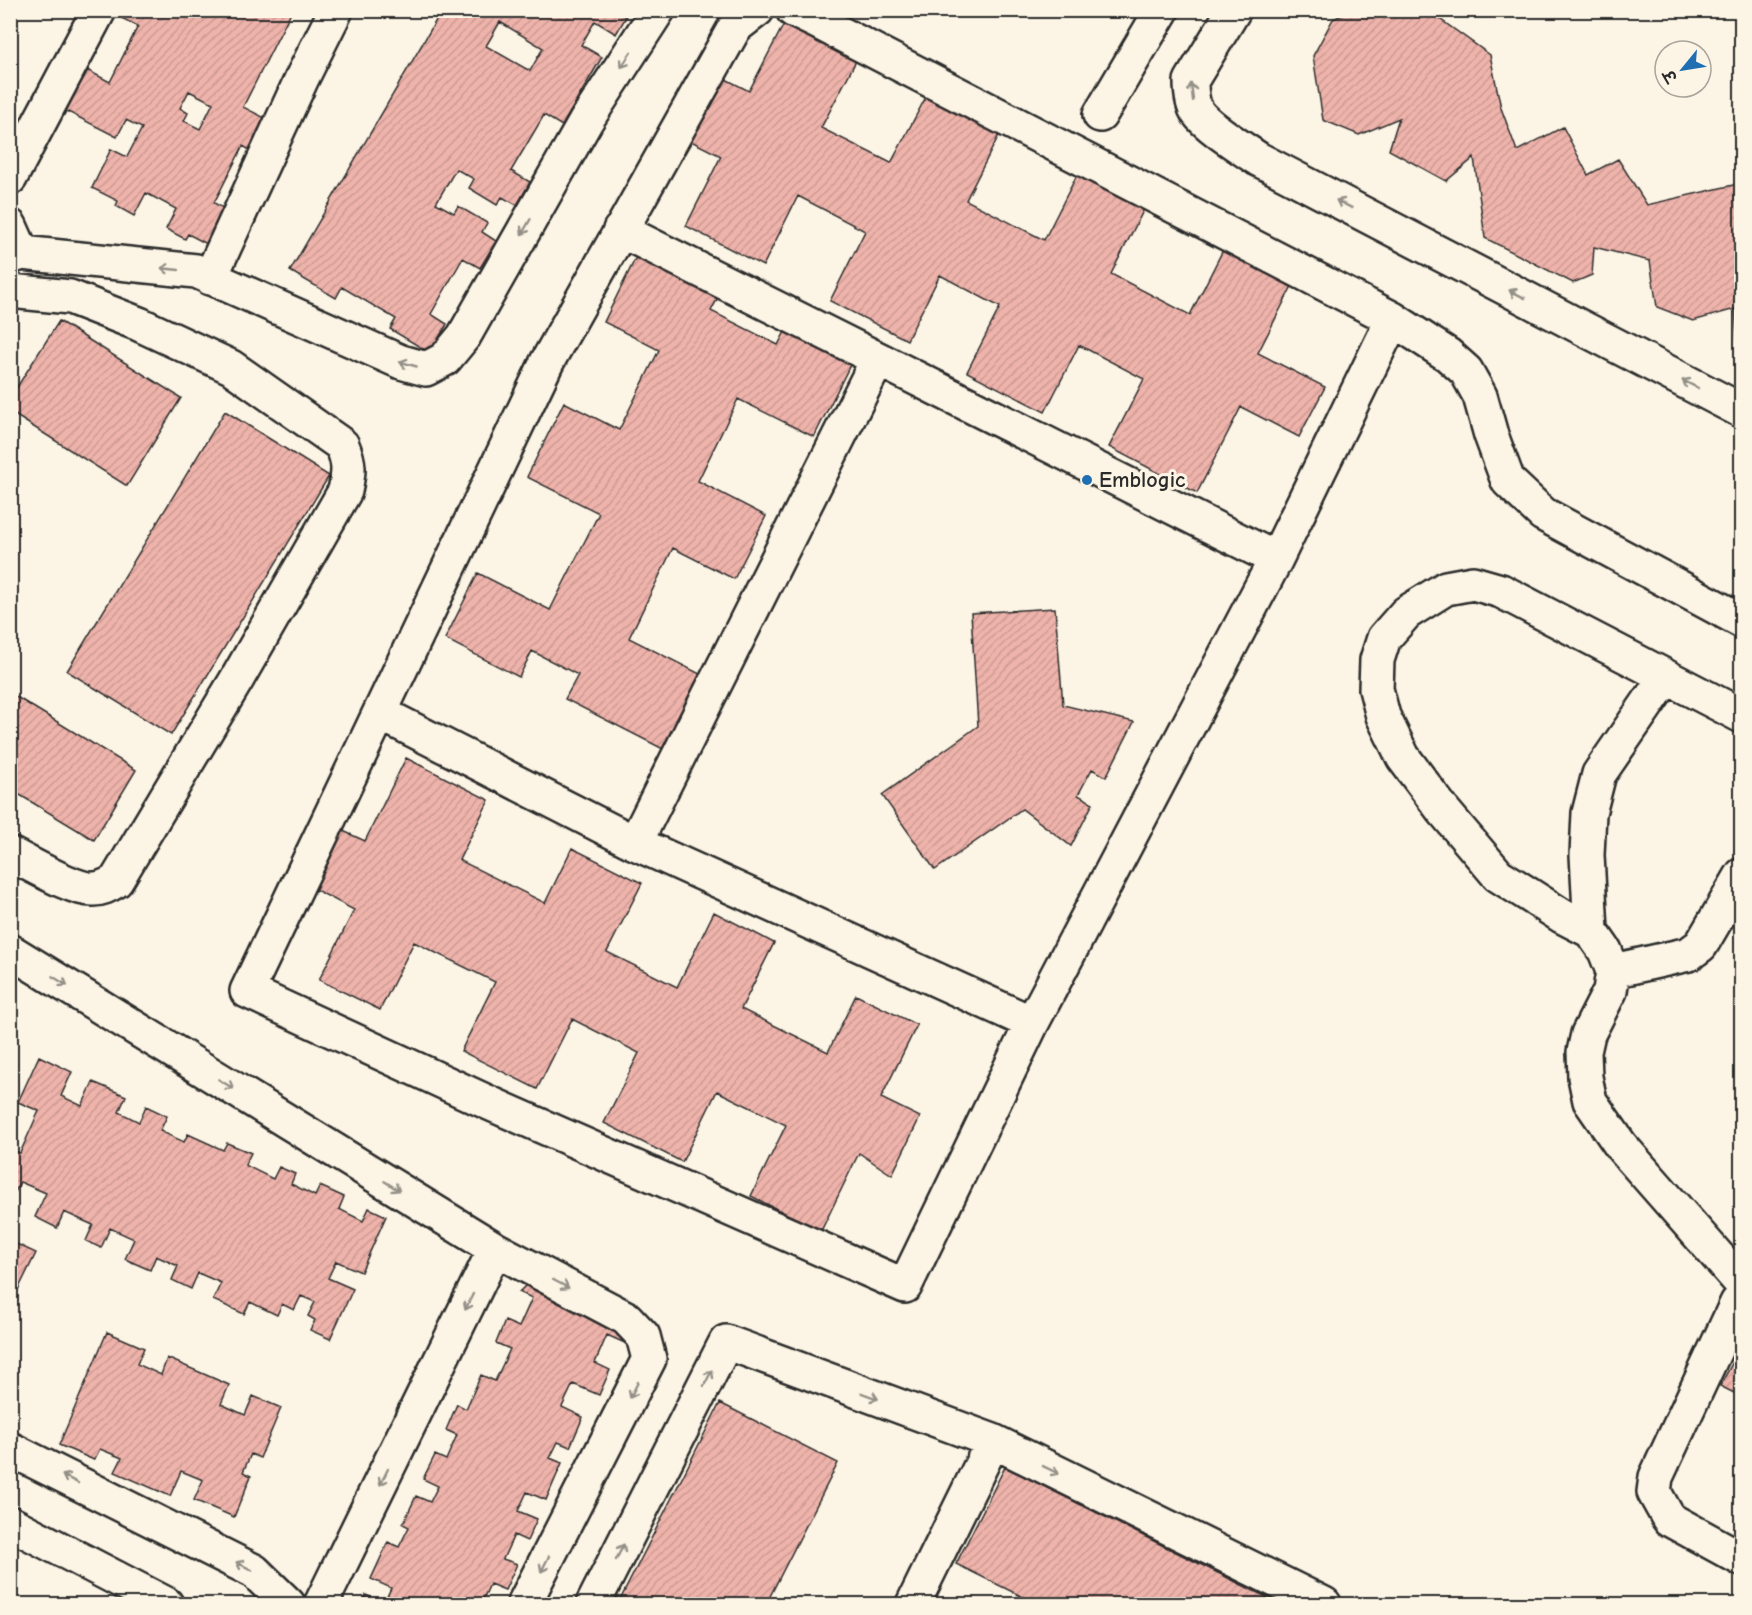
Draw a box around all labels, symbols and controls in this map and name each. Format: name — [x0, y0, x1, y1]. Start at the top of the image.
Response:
north arrow — [1653, 39, 1713, 99]
one-way arrow — [620, 51, 632, 67]
text: उ — [1660, 66, 1682, 87]
one-way arrow — [1187, 82, 1198, 102]
one-way arrow — [1335, 197, 1353, 209]
one-way arrow — [520, 218, 532, 235]
one-way arrow — [160, 263, 180, 274]
one-way arrow — [1508, 287, 1526, 299]
one-way arrow — [399, 358, 418, 369]
one-way arrow — [1681, 377, 1699, 389]
place label: Emblogic — [1099, 467, 1186, 493]
marker: Emblogic — [1080, 473, 1094, 487]
one-way arrow — [51, 976, 68, 988]
one-way arrow — [217, 1078, 234, 1090]
one-way arrow — [383, 1180, 400, 1192]
one-way arrow — [552, 1278, 570, 1290]
one-way arrow — [463, 1292, 475, 1310]
one-way arrow — [702, 1370, 714, 1388]
one-way arrow — [627, 1381, 639, 1399]
one-way arrow — [861, 1391, 879, 1402]
one-way arrow — [1041, 1464, 1059, 1476]
one-way arrow — [377, 1467, 389, 1485]
one-way arrow — [61, 1472, 79, 1484]
one-way arrow — [614, 1544, 626, 1562]
one-way arrow — [539, 1554, 550, 1572]
one-way arrow — [236, 1560, 253, 1572]

